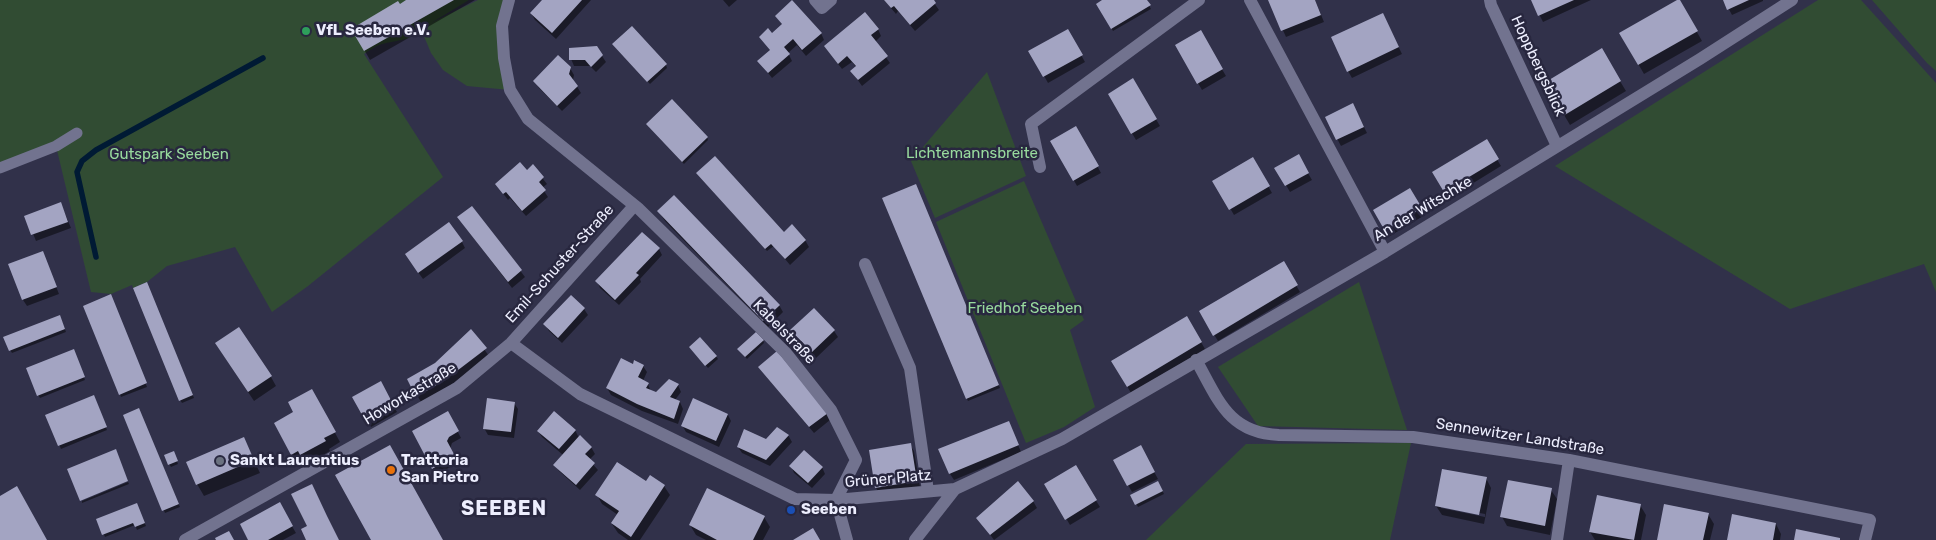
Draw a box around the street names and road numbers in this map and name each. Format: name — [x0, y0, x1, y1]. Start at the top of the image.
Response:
street label: Hoppbergsblick — [1507, 13, 1569, 119]
street label: An der Witschke — [1370, 172, 1476, 246]
street label: Emil-Schuster-Straße — [502, 201, 618, 327]
street label: Kabelstraße — [749, 296, 819, 368]
street label: Howorkastraße — [360, 359, 460, 429]
street label: Sennewitzer Landstraße — [1435, 415, 1605, 459]
street label: Grüner Platz — [844, 466, 932, 492]

